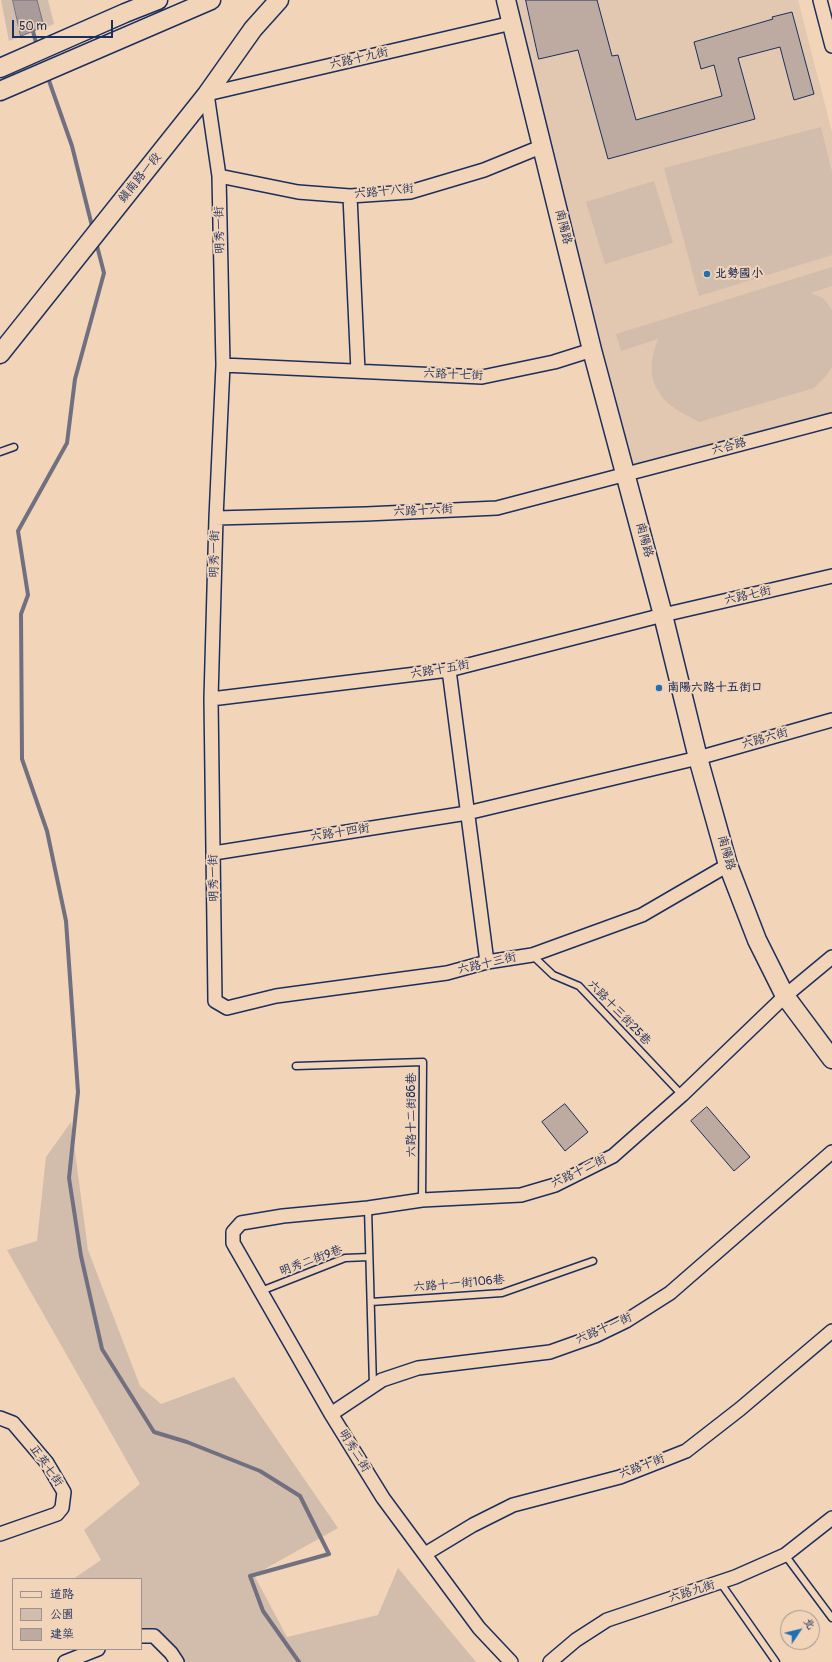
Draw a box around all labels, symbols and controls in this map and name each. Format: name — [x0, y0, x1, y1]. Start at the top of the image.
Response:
scale bar — [14, 12, 115, 38]
text: 50 m — [19, 19, 47, 34]
street label: 六路十九街 — [328, 45, 390, 73]
street label: 鎮南路一段 — [116, 150, 164, 206]
street label: 六路十八街 — [353, 182, 415, 202]
street label: 明秀一街 — [212, 206, 228, 254]
street label: 南陽路 — [552, 208, 574, 246]
place label: 北勢國小 — [715, 267, 763, 281]
marker: 北勢國小 — [702, 269, 712, 279]
street label: 六路十七街 — [423, 367, 483, 383]
street label: 六合路 — [710, 435, 748, 459]
street label: 六路十六街 — [393, 502, 453, 520]
street label: 南陽路 — [632, 521, 656, 559]
street label: 明秀一街 — [207, 530, 223, 578]
street label: 六路七街 — [723, 584, 773, 608]
street label: 六路十五街 — [409, 658, 471, 682]
place label: 南陽六路十五街口 — [667, 681, 763, 695]
marker: 南陽六路十五街口 — [654, 683, 664, 693]
street label: 六路六街 — [740, 725, 790, 753]
street label: 六路十四街 — [309, 821, 371, 845]
street label: 南陽路 — [714, 834, 738, 872]
street label: 明秀一街 — [206, 854, 222, 902]
street label: 六路十三街 — [456, 950, 518, 978]
street label: 六路十三街25巷 — [584, 977, 654, 1049]
street label: 六路十二街86巷 — [405, 1072, 419, 1158]
street label: 六路十二街 — [549, 1152, 609, 1192]
street label: 明秀二街9巷 — [277, 1243, 345, 1279]
street label: 六路十一街106巷 — [413, 1273, 505, 1295]
street label: 六路十一街 — [574, 1310, 634, 1348]
street label: 明秀二街 — [335, 1427, 373, 1475]
street label: 正英七街 — [26, 1442, 66, 1490]
street label: 六路十街 — [617, 1452, 667, 1482]
legend — [12, 1578, 142, 1650]
street label: 六路九街 — [667, 1578, 717, 1606]
text: 道路 — [50, 1587, 74, 1602]
text: 公園 — [50, 1607, 74, 1622]
north arrow — [780, 1610, 820, 1650]
text: 北 — [801, 1615, 818, 1632]
text: 建築 — [50, 1627, 74, 1642]

